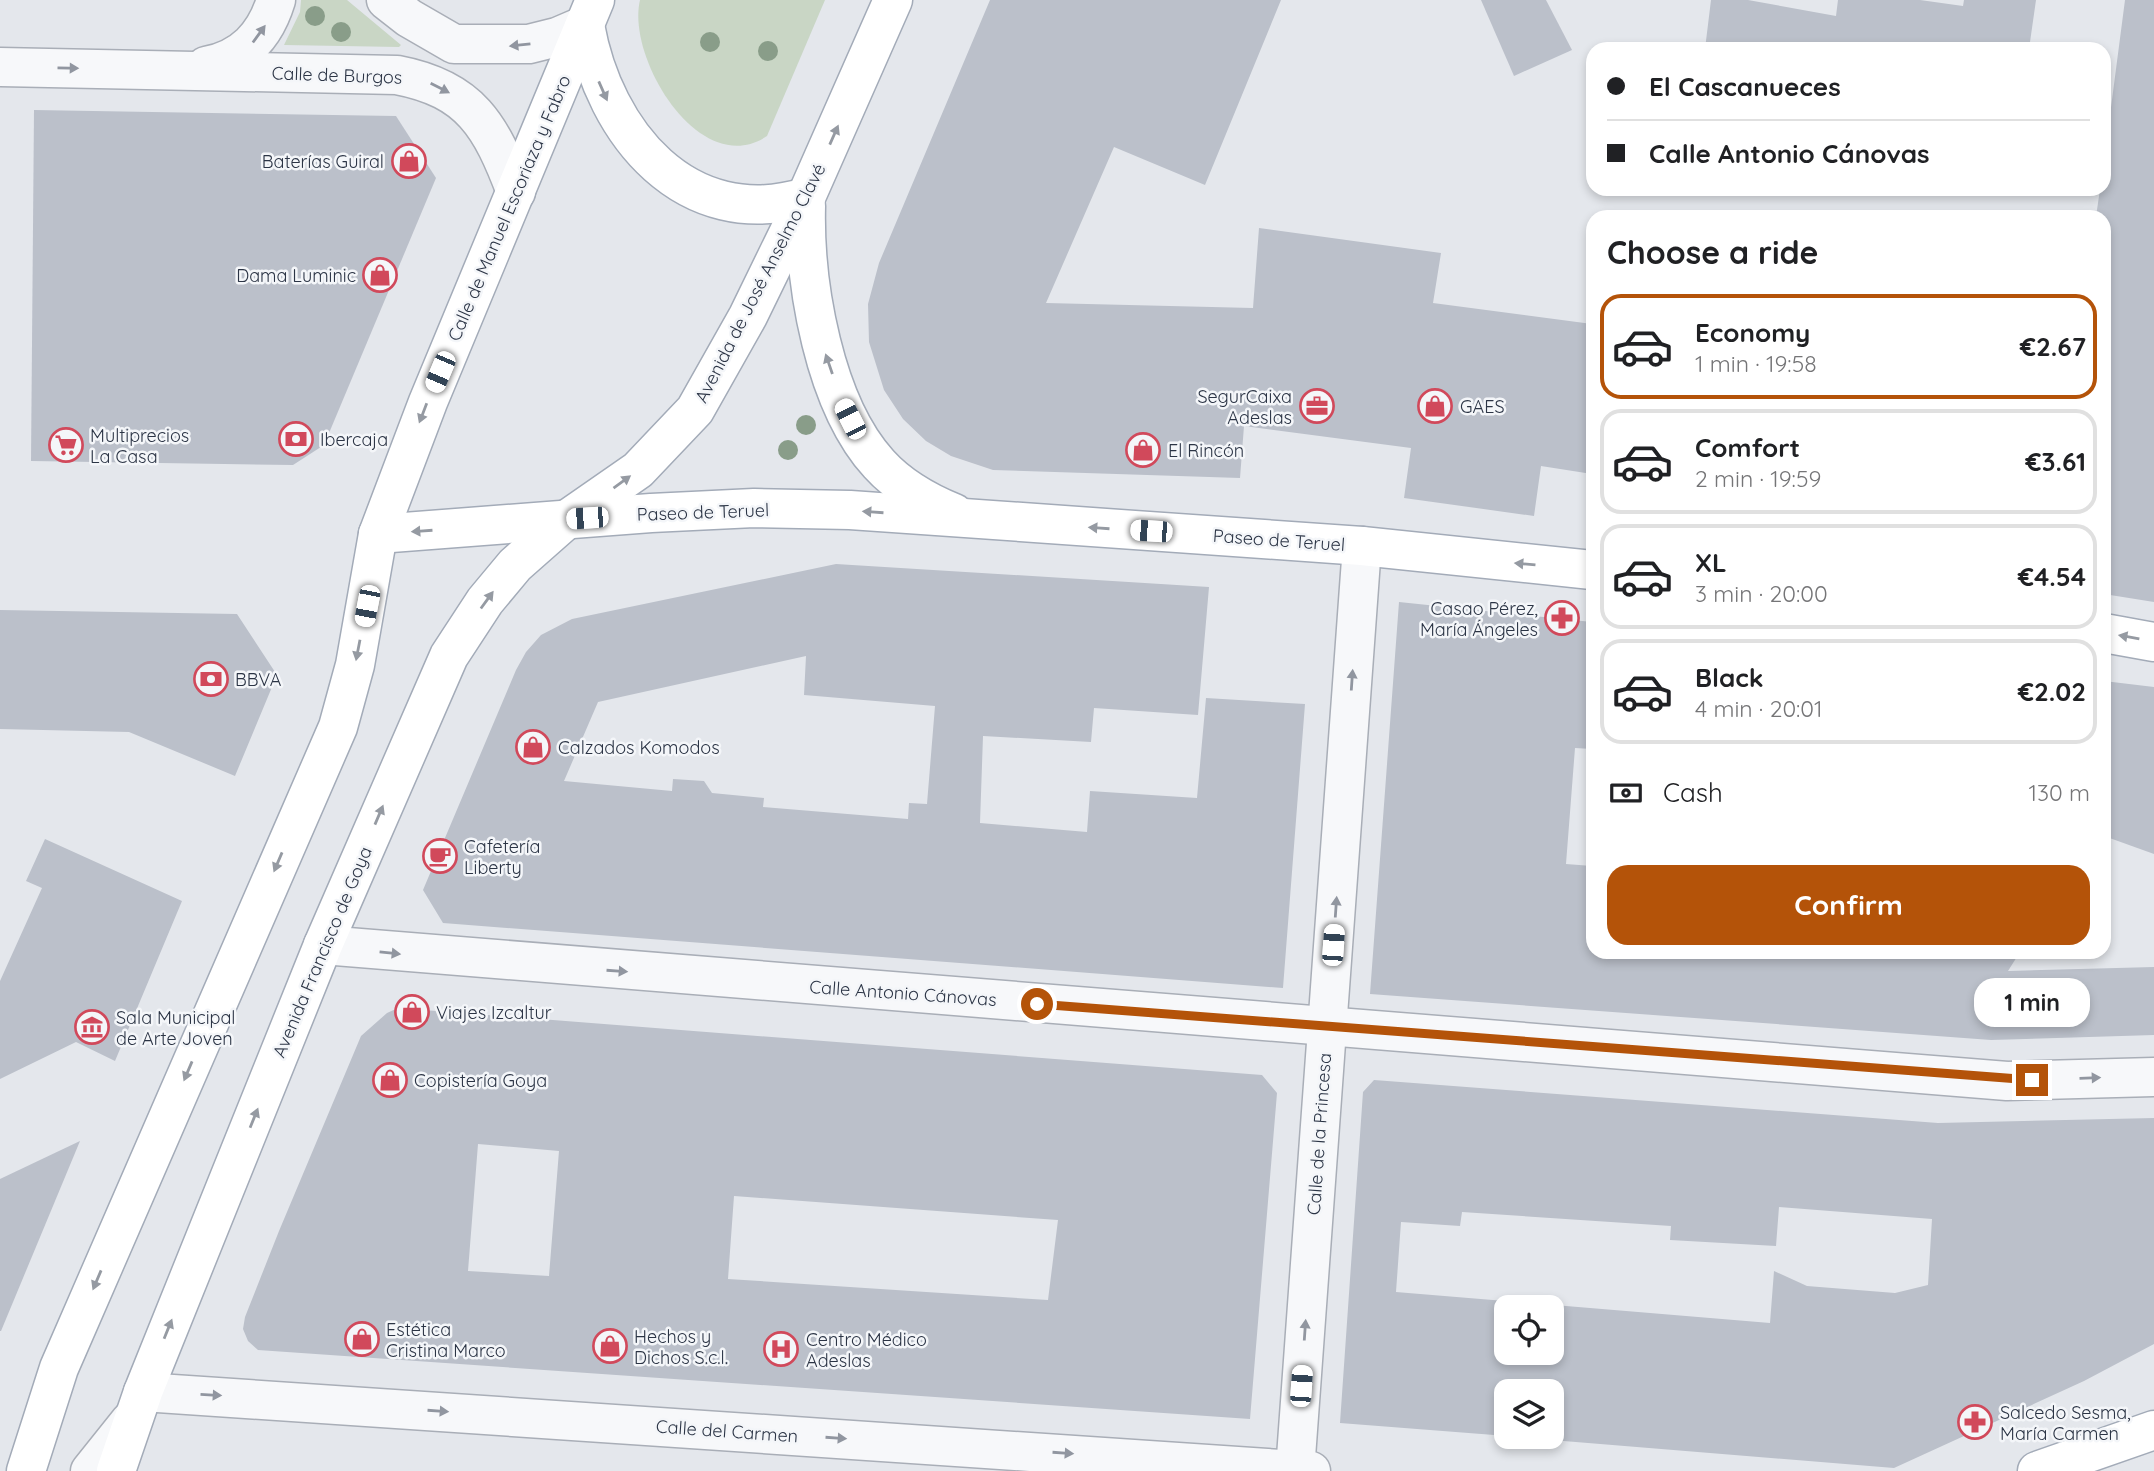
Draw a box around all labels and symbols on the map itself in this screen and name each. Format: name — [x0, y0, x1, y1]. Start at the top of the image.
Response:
one-way arrow — [252, 25, 266, 43]
one-way arrow — [509, 39, 531, 50]
street label: Calle de Burgos — [271, 61, 403, 89]
one-way arrow — [57, 63, 79, 74]
street label: Calle de Manuel Escoriaza y Fabro — [442, 72, 576, 344]
one-way arrow — [597, 81, 609, 101]
one-way arrow — [430, 83, 450, 94]
one-way arrow — [828, 125, 840, 145]
shop icon: Baterías Guiral — [390, 142, 428, 180]
place label: Baterías Guiral — [262, 150, 384, 173]
street label: Avenida de José Anselmo Clavé — [689, 159, 831, 407]
shop icon: Dama Luminic — [361, 256, 399, 294]
place label: Dama Luminic — [236, 264, 356, 287]
car — [423, 349, 458, 395]
one-way arrow — [823, 354, 834, 375]
place label: SegurCaixa Adeslas — [1197, 385, 1292, 429]
office icon: SegurCaixa Adeslas — [1298, 387, 1336, 425]
shop icon: GAES — [1416, 387, 1454, 425]
place label: GAES — [1460, 395, 1505, 418]
car — [832, 396, 869, 442]
one-way arrow — [418, 403, 429, 424]
bank icon: Ibercaja — [277, 420, 315, 458]
place label: Multiprecios La Casa — [90, 424, 189, 468]
supermarket icon: Multiprecios La Casa — [47, 426, 85, 464]
place label: Ibercaja — [320, 428, 388, 451]
shop icon: El Rincón — [1124, 431, 1162, 469]
place label: El Rincón — [1168, 439, 1244, 462]
one-way arrow — [613, 475, 631, 489]
street label: Paseo de Teruel — [636, 498, 770, 526]
car — [566, 506, 609, 530]
one-way arrow — [862, 506, 884, 517]
car — [1130, 519, 1173, 543]
one-way arrow — [1087, 522, 1109, 533]
street label: Paseo de Teruel — [1212, 524, 1346, 556]
one-way arrow — [411, 526, 433, 537]
one-way arrow — [1513, 558, 1535, 569]
car — [353, 583, 382, 629]
one-way arrow — [479, 591, 494, 609]
place label: Casao Pérez, María Ángeles — [1420, 597, 1538, 641]
pharmacy icon: Casao Pérez, María Ángeles — [1543, 599, 1581, 637]
one-way arrow — [2118, 632, 2140, 643]
one-way arrow — [353, 639, 364, 661]
bank icon: BBVA — [192, 660, 230, 698]
place label: BBVA — [235, 668, 282, 691]
one-way arrow — [1347, 669, 1358, 691]
shop icon: Calzados Komodos — [514, 728, 552, 766]
place label: Calzados Komodos — [558, 736, 720, 759]
one-way arrow — [374, 805, 385, 826]
place label: Cafetería Liberty — [464, 835, 541, 879]
cafe icon: Cafetería Liberty — [421, 837, 459, 875]
street label: Avenida Francisco de Goya — [267, 843, 377, 1061]
one-way arrow — [273, 852, 284, 873]
one-way arrow — [1331, 896, 1342, 918]
car — [1322, 923, 1345, 967]
one-way arrow — [380, 948, 402, 959]
one-way arrow — [606, 966, 628, 977]
street label: Calle Antonio Cánovas — [809, 975, 997, 1011]
callout: 1 min — [1974, 978, 2090, 1028]
route start — [1021, 988, 1053, 1020]
shop icon: Viajes Izcaltur — [393, 993, 431, 1031]
place label: Viajes Izcaltur — [436, 1001, 552, 1024]
place label: Sala Municipal de Arte Joven — [116, 1006, 236, 1050]
museum icon: Sala Municipal de Arte Joven — [73, 1008, 111, 1046]
street label: Calle de la Princesa — [1302, 1052, 1336, 1216]
one-way arrow — [182, 1061, 194, 1081]
shop icon: Copistería Goya — [371, 1061, 409, 1099]
route end — [2016, 1064, 2048, 1096]
place label: Copistería Goya — [414, 1069, 547, 1092]
one-way arrow — [2079, 1073, 2101, 1084]
one-way arrow — [248, 1107, 259, 1128]
one-way arrow — [92, 1270, 103, 1291]
one-way arrow — [163, 1318, 174, 1339]
place label: Estética Cristina Marco — [386, 1318, 506, 1362]
one-way arrow — [1300, 1318, 1311, 1340]
shop icon: Estética Cristina Marco — [343, 1320, 381, 1358]
place label: Hechos y Dichos S.c.l. — [634, 1325, 728, 1369]
shop icon: Hechos y Dichos S.c.l. — [591, 1327, 629, 1365]
place label: Centro Médico Adeslas — [806, 1328, 927, 1372]
hospital icon: Centro Médico Adeslas — [762, 1330, 800, 1368]
car — [1290, 1364, 1313, 1408]
one-way arrow — [200, 1390, 222, 1401]
place label: Salcedo Sesma, María Carmen — [2000, 1401, 2131, 1445]
pharmacy icon: Salcedo Sesma, María Carmen — [1956, 1403, 1994, 1441]
one-way arrow — [427, 1406, 449, 1417]
street label: Calle del Carmen — [655, 1415, 799, 1447]
one-way arrow — [825, 1433, 847, 1444]
one-way arrow — [1052, 1448, 1074, 1459]

